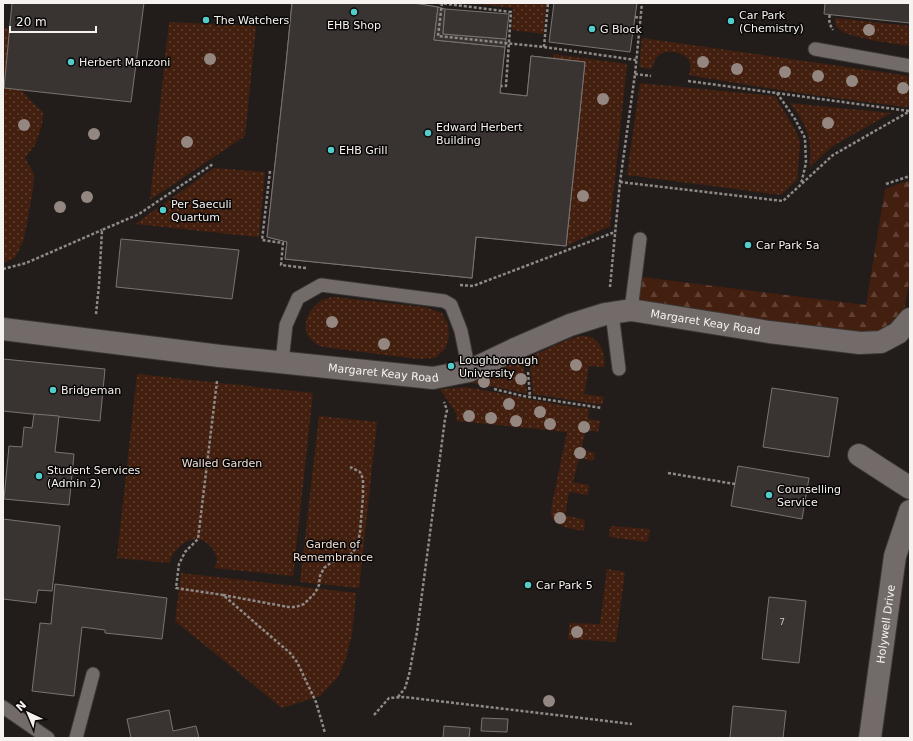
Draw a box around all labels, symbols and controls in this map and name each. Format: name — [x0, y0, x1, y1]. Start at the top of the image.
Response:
marker: EHB Shop — [349, 7, 359, 17]
scale bar — [10, 8, 96, 34]
place label: Car Park (Chemistry) — [739, 9, 804, 35]
place label: The Watchers — [213, 14, 289, 27]
text: 20 m — [16, 15, 47, 29]
marker: The Watchers — [201, 15, 211, 25]
marker: Car Park (Chemistry) — [726, 16, 736, 26]
place label: EHB Shop — [327, 19, 381, 32]
place label: G Block — [600, 23, 642, 36]
marker: G Block — [587, 24, 597, 34]
place label: Herbert Manzoni — [79, 56, 170, 69]
marker: Herbert Manzoni — [66, 57, 76, 67]
place label: Edward Herbert Building — [436, 121, 523, 147]
marker: Edward Herbert Building — [423, 128, 433, 138]
place label: EHB Grill — [339, 144, 387, 157]
marker: EHB Grill — [326, 145, 336, 155]
place label: Per Saeculi Quartum — [171, 198, 232, 224]
marker: Per Saeculi Quartum — [158, 205, 168, 215]
place label: Car Park 5a — [756, 239, 819, 252]
marker: Car Park 5a — [743, 240, 753, 250]
street label: Margaret Keay Road — [650, 307, 761, 337]
place label: Loughborough University — [459, 354, 538, 380]
street label: Margaret Keay Road — [328, 361, 440, 385]
marker: Loughborough University — [446, 361, 456, 371]
place label: Bridgeman — [61, 384, 121, 397]
marker: Bridgeman — [48, 385, 58, 395]
park label: Walled Garden — [182, 457, 262, 470]
place label: Student Services (Admin 2) — [47, 464, 140, 490]
marker: Student Services (Admin 2) — [34, 471, 44, 481]
place label: Counselling Service — [777, 483, 841, 509]
marker: Counselling Service — [764, 490, 774, 500]
park label: Garden of Remembrance — [293, 538, 373, 564]
place label: Car Park 5 — [536, 579, 593, 592]
marker: Car Park 5 — [523, 580, 533, 590]
street label: Holywell Drive — [874, 584, 898, 664]
house number: 7 — [779, 617, 785, 627]
north arrow — [8, 693, 48, 733]
text: N — [14, 698, 29, 714]

